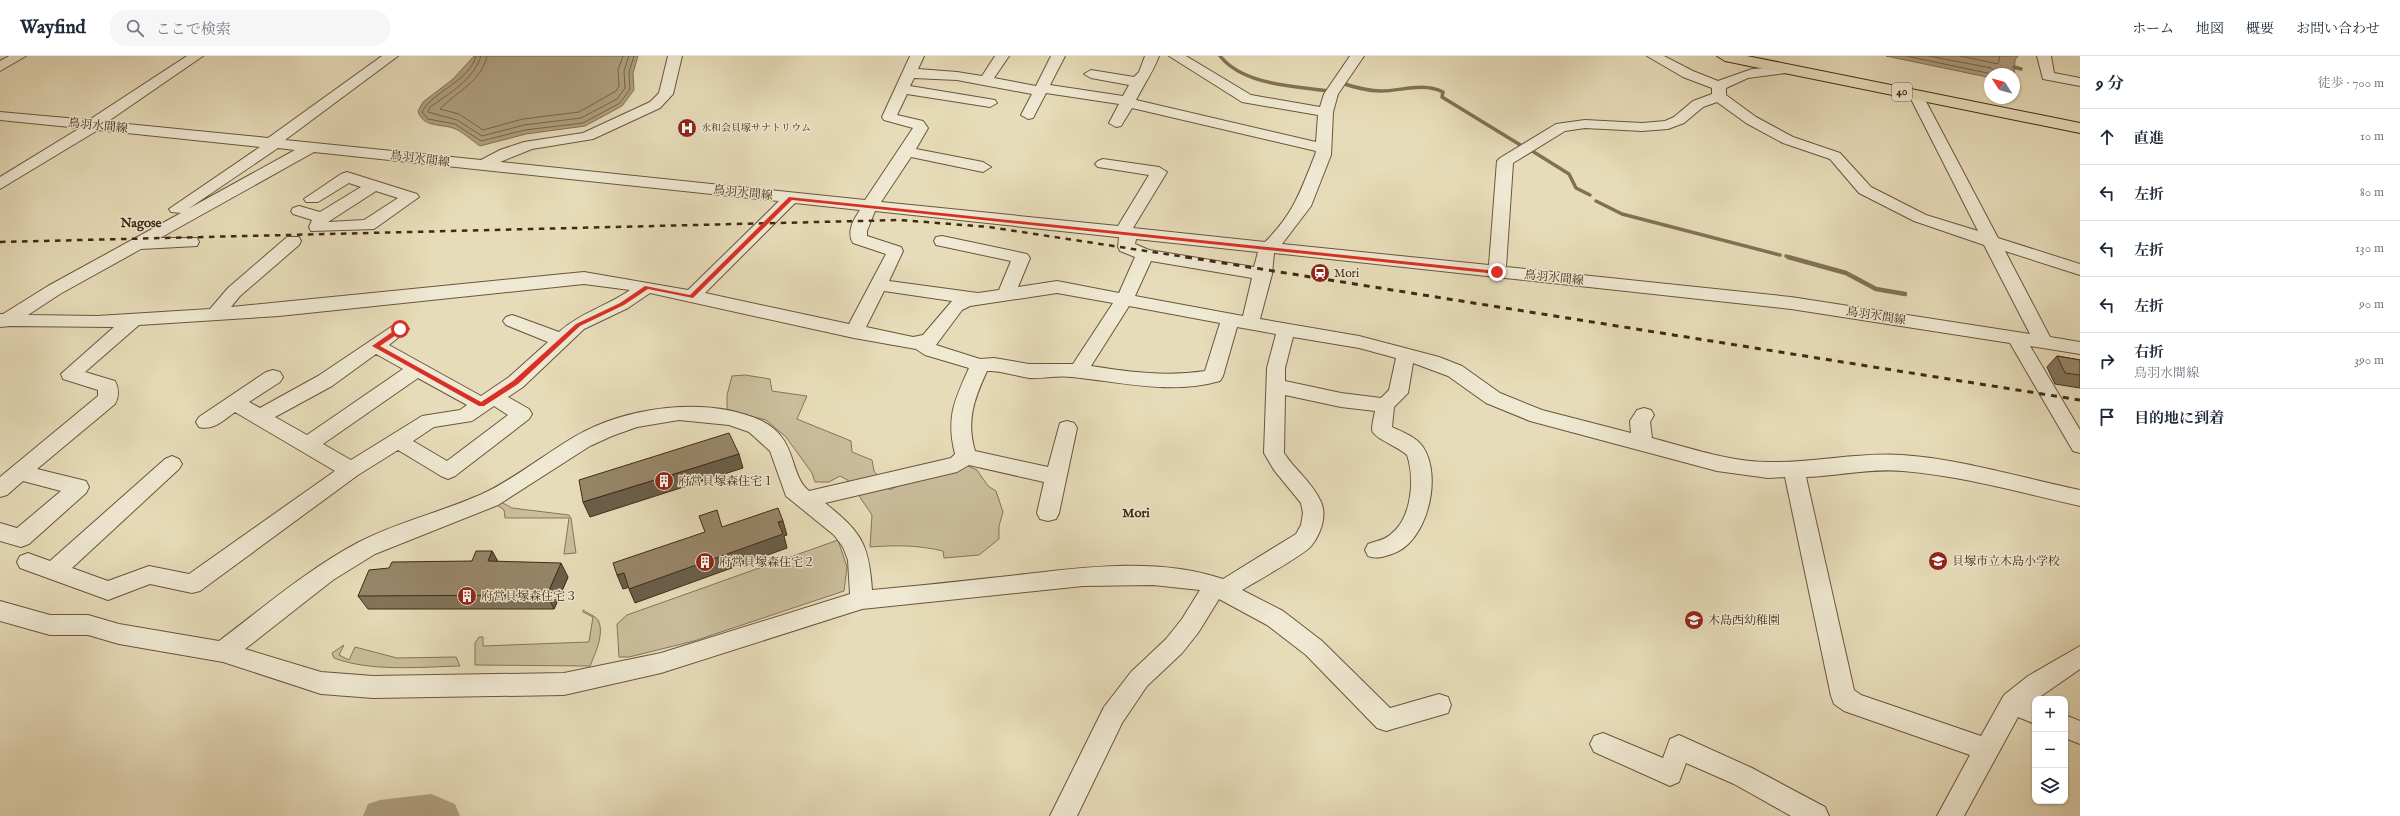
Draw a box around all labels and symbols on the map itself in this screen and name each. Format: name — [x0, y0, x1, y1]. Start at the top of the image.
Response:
north arrow — [1984, 68, 2020, 104]
road number: 40 — [1892, 83, 1912, 101]
street label: 鳥羽水間線 — [67, 115, 129, 137]
hospital icon: 永和会貝塚サナトリウム — [676, 117, 698, 139]
place label: 永和会貝塚サナトリウム — [701, 122, 811, 135]
street label: 鳥羽水間線 — [389, 148, 451, 170]
street label: 鳥羽水間線 — [712, 182, 774, 204]
district label: Nagose — [119, 215, 162, 232]
station icon: Mori — [1309, 262, 1331, 284]
route end — [1488, 263, 1506, 281]
place label: Mori — [1334, 266, 1359, 281]
street label: 鳥羽水間線 — [1523, 267, 1585, 289]
street label: 鳥羽水間線 — [1845, 304, 1907, 328]
route start — [391, 320, 409, 338]
building icon: 府営貝塚森住宅１ — [653, 470, 675, 492]
place label: 府営貝塚森住宅１ — [678, 474, 774, 489]
district label: Mori — [1122, 505, 1150, 522]
school or university icon: 貝塚市立木島小学校 — [1927, 550, 1949, 572]
building icon: 府営貝塚森住宅２ — [694, 551, 716, 573]
place label: 貝塚市立木島小学校 — [1952, 554, 2060, 569]
place label: 府営貝塚森住宅２ — [719, 555, 815, 570]
building icon: 府営貝塚森住宅３ — [456, 585, 478, 607]
place label: 府営貝塚森住宅３ — [481, 589, 577, 604]
school or university icon: 木島西幼稚園 — [1683, 609, 1705, 631]
place label: 木島西幼稚園 — [1708, 613, 1780, 628]

